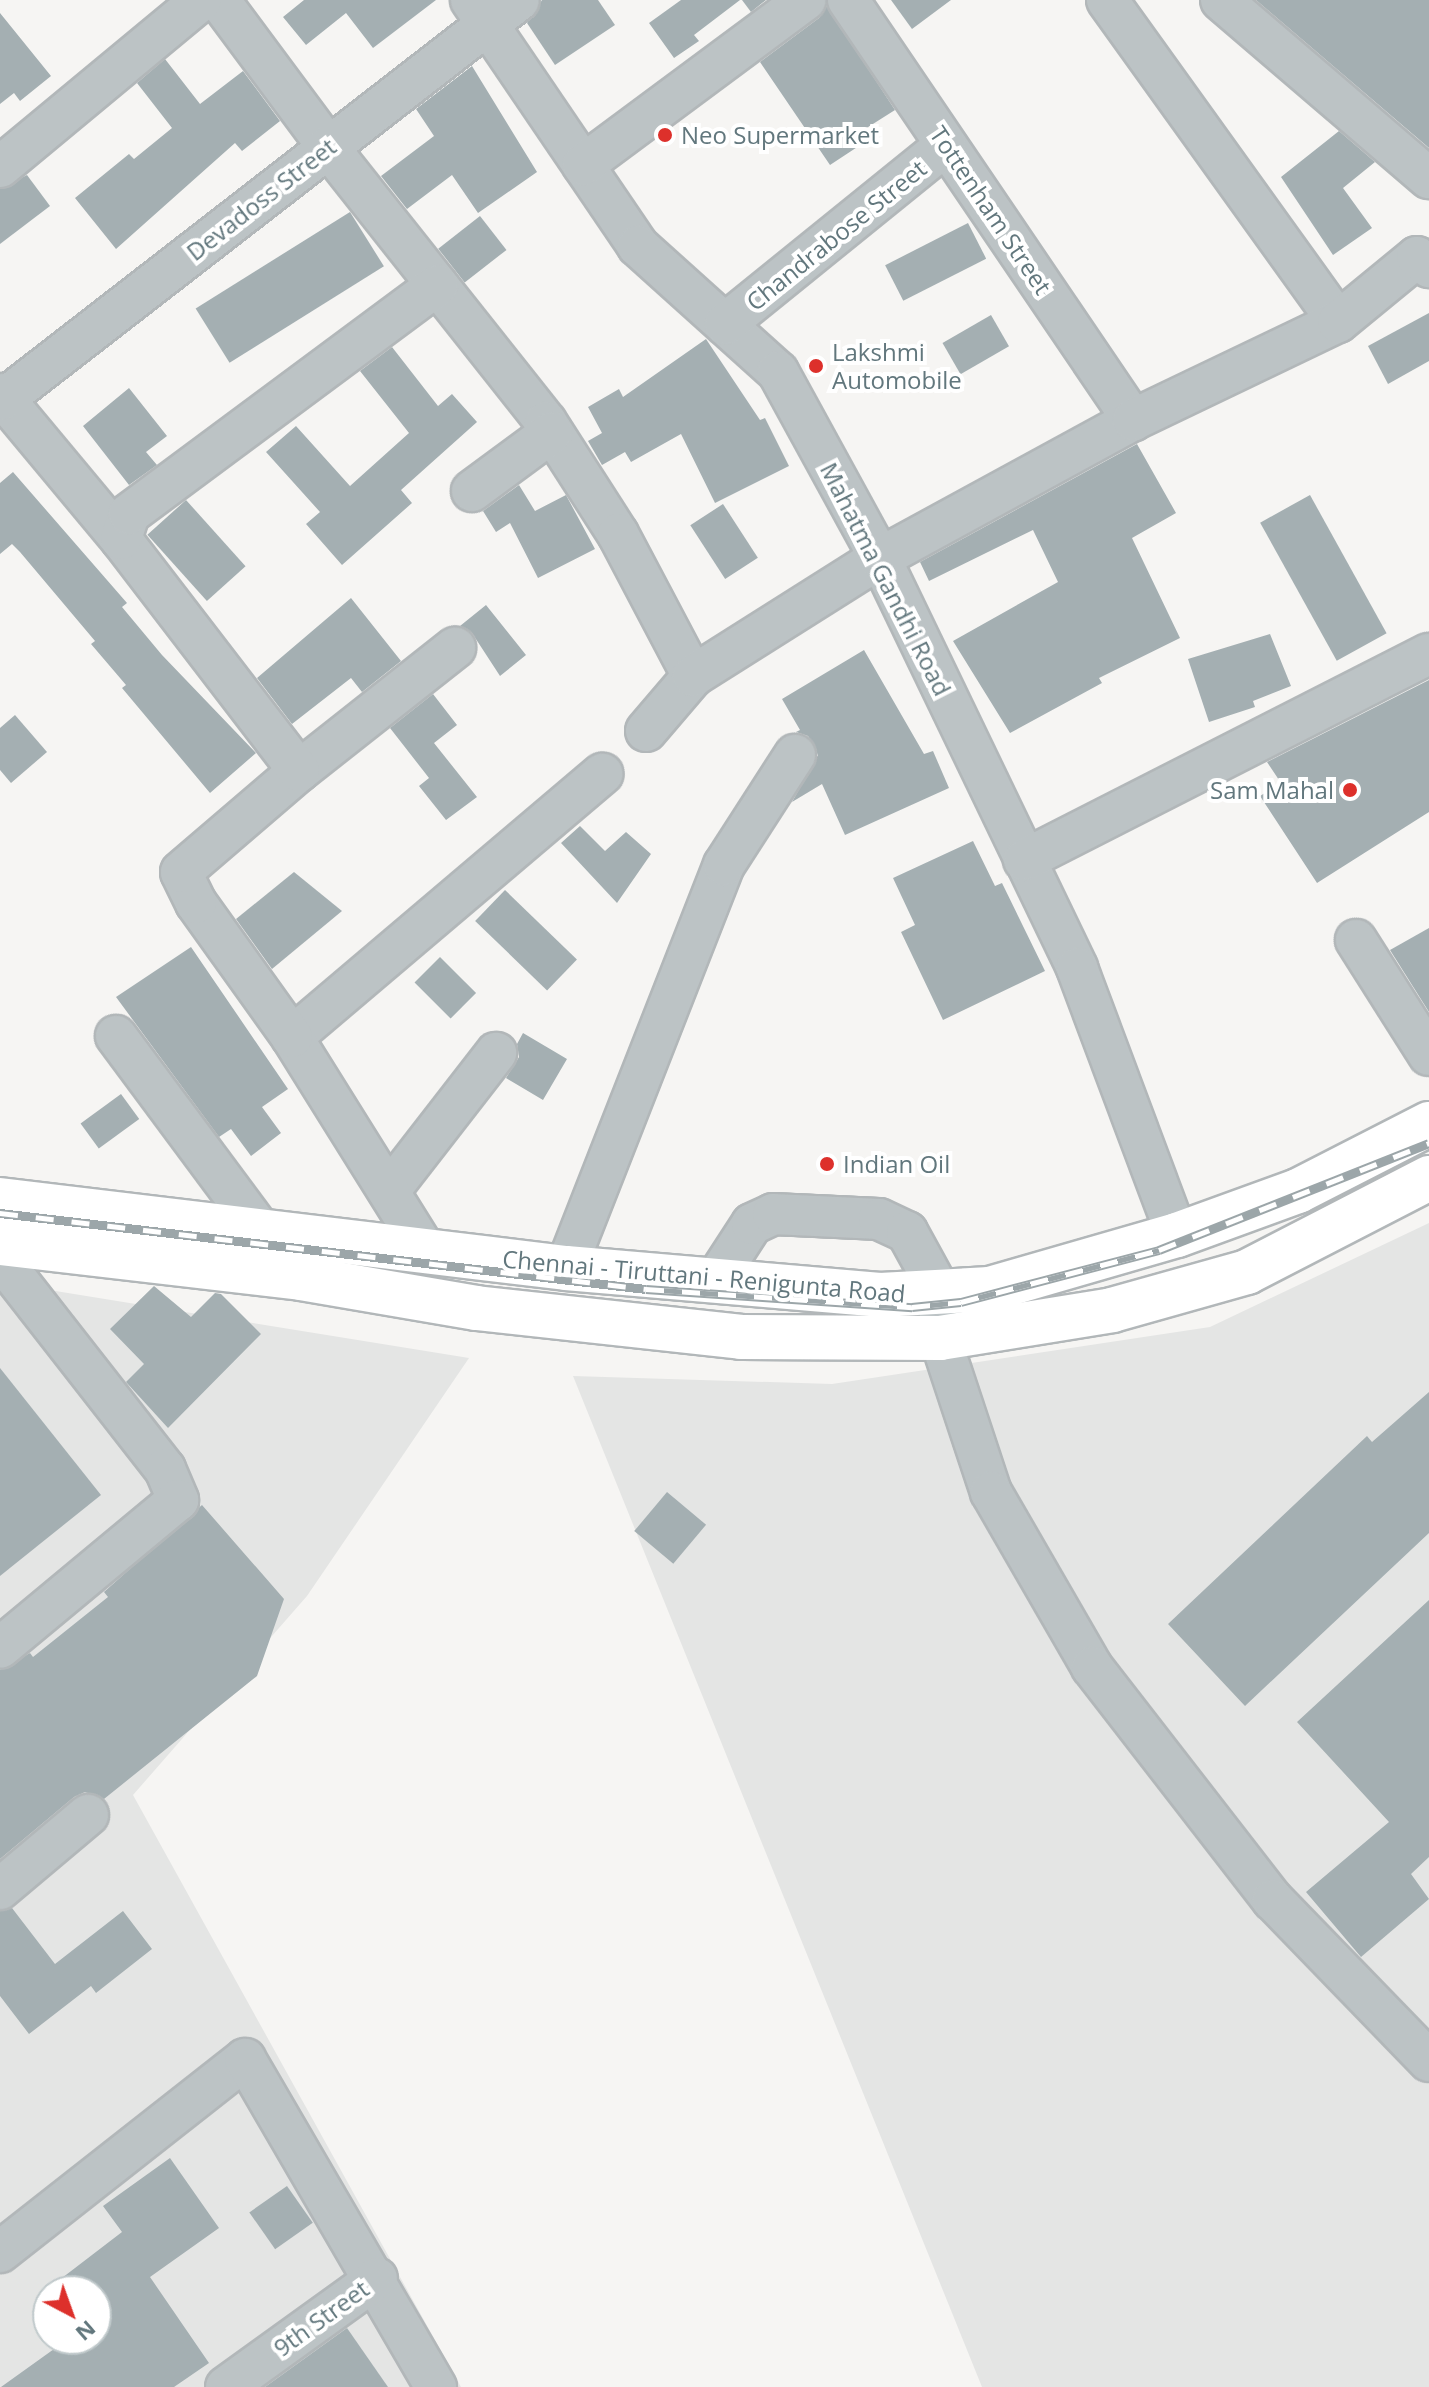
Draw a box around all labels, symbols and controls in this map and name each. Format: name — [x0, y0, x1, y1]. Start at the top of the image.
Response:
street label: Tottenham Street — [924, 120, 1058, 300]
place label: Neo Supermarket — [681, 121, 879, 149]
marker: Neo Supermarket — [656, 126, 674, 144]
street label: Devadoss Street — [181, 132, 341, 266]
street label: Chandrabose Street — [740, 154, 932, 316]
place label: Lakshmi Automobile — [832, 338, 962, 394]
marker: Lakshmi Automobile — [807, 357, 825, 375]
street label: Mahatma Gandhi Road — [815, 458, 957, 700]
place label: Sam Mahal — [1210, 776, 1334, 804]
marker: Sam Mahal — [1341, 781, 1359, 799]
place label: Indian Oil — [843, 1150, 950, 1178]
marker: Indian Oil — [818, 1155, 836, 1173]
street label: Chennai - Tiruttani - Renigunta Road — [501, 1244, 907, 1308]
street label: 9th Street — [268, 2274, 374, 2362]
north arrow — [32, 2275, 112, 2355]
text: N — [70, 2314, 103, 2349]

